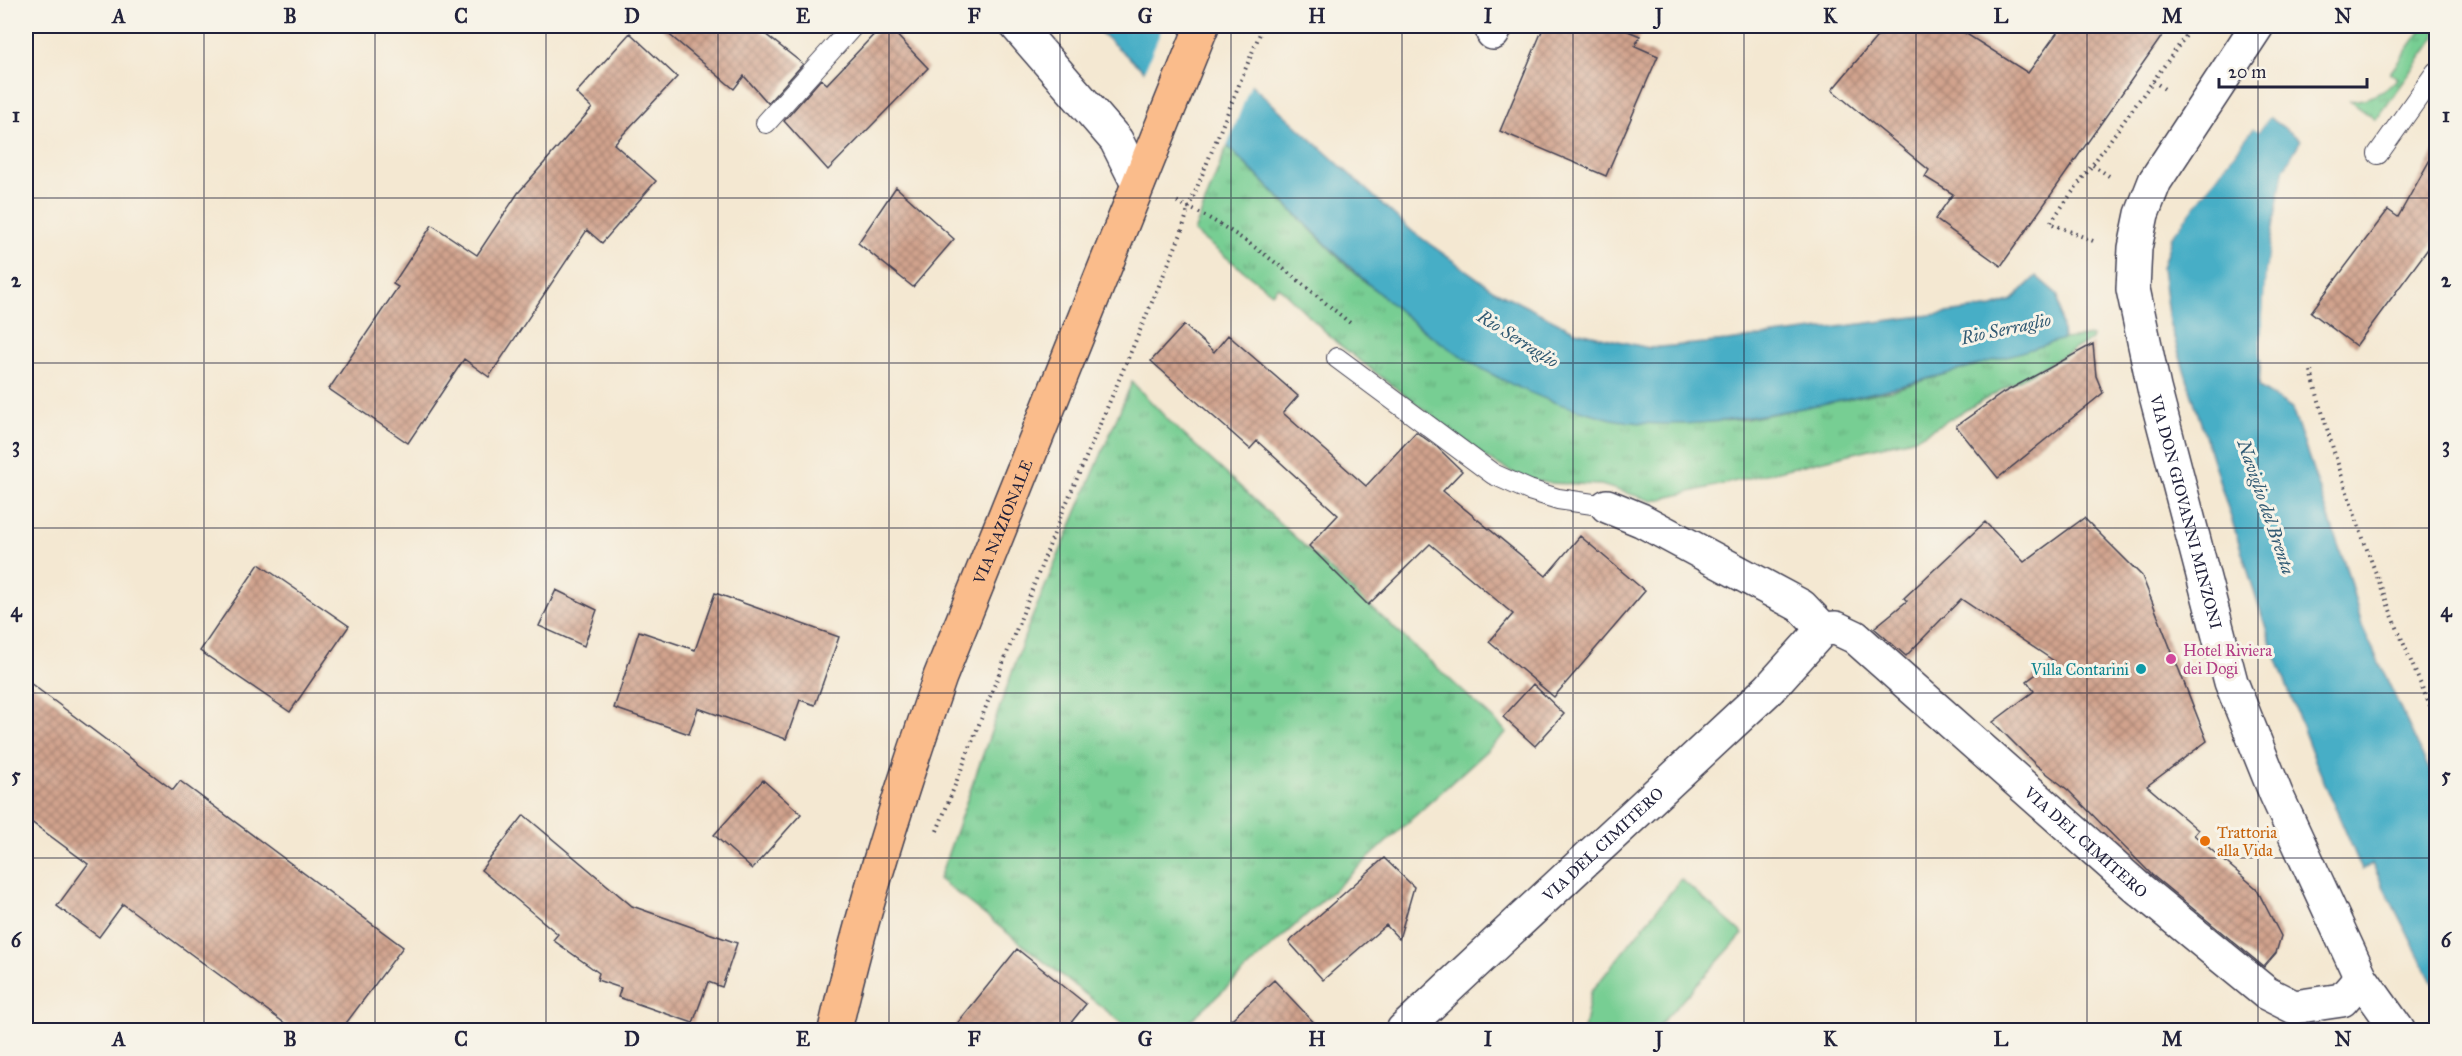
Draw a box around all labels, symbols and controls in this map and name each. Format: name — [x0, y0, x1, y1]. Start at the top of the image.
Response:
text: A — [110, 4, 126, 28]
text: B — [283, 4, 297, 28]
text: C — [454, 4, 468, 28]
text: D — [624, 4, 640, 28]
text: E — [796, 4, 811, 28]
text: F — [967, 4, 981, 28]
text: G — [1138, 4, 1153, 28]
text: H — [1308, 4, 1326, 28]
text: I — [1484, 4, 1493, 28]
text: J — [1652, 4, 1664, 30]
text: K — [1823, 4, 1838, 28]
text: L — [1994, 4, 2009, 28]
text: M — [2162, 4, 2183, 28]
text: N — [2335, 4, 2352, 28]
scale bar — [2219, 51, 2368, 89]
text: 20 m — [2228, 61, 2266, 83]
text: 1 — [12, 103, 20, 127]
text: 1 — [2442, 103, 2450, 127]
text: 2 — [11, 268, 22, 292]
text: 2 — [2441, 268, 2452, 292]
water label: Rio Serraglio — [1472, 305, 1563, 373]
water label: Rio Serraglio — [1958, 309, 2053, 349]
street label: VIA DON GIOVANNI MINZONI — [2146, 392, 2226, 631]
text: 3 — [12, 433, 20, 458]
text: 3 — [2442, 433, 2450, 458]
water label: Naviglio del Brenta — [2232, 436, 2299, 578]
street label: VIA NAZIONALE — [969, 457, 1036, 588]
text: 4 — [10, 598, 22, 623]
text: 4 — [2440, 598, 2452, 623]
place label: Hotel Riviera dei Dogi — [2183, 641, 2272, 679]
marker: Hotel Riviera dei Dogi — [2164, 652, 2178, 666]
place label: Villa Contarini — [2030, 660, 2130, 679]
marker: Villa Contarini — [2134, 662, 2148, 676]
text: 5 — [11, 763, 21, 787]
text: 5 — [2441, 763, 2451, 787]
street label: VIA DEL CIMITERO — [2020, 782, 2152, 902]
street label: VIA DEL CIMITERO — [1538, 783, 1667, 905]
place label: Trattoria alla Vida — [2217, 823, 2277, 860]
marker: Trattoria alla Vida — [2198, 834, 2212, 848]
text: 6 — [11, 928, 23, 952]
text: 6 — [2441, 928, 2453, 952]
text: A — [110, 1027, 126, 1051]
text: B — [283, 1027, 297, 1051]
text: C — [454, 1027, 468, 1051]
text: D — [624, 1027, 640, 1051]
text: E — [796, 1027, 811, 1051]
text: F — [967, 1027, 981, 1051]
text: G — [1138, 1027, 1153, 1051]
text: H — [1308, 1027, 1326, 1051]
text: I — [1484, 1027, 1493, 1051]
text: J — [1652, 1027, 1664, 1053]
text: K — [1823, 1027, 1838, 1051]
text: L — [1994, 1027, 2009, 1051]
text: M — [2162, 1027, 2183, 1051]
text: N — [2335, 1027, 2352, 1051]

